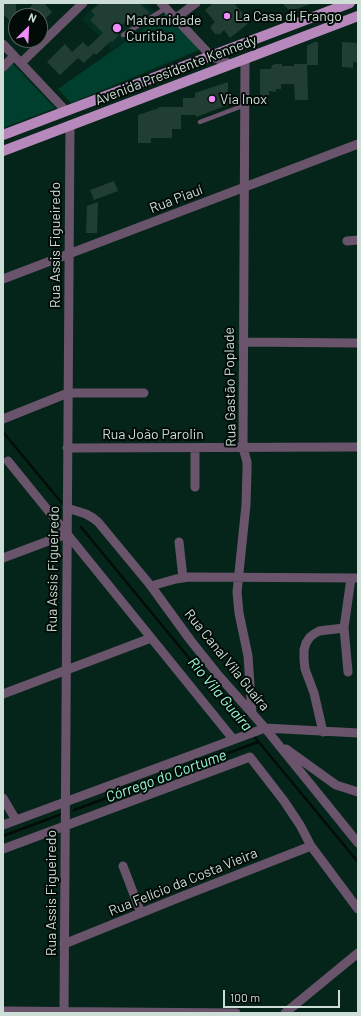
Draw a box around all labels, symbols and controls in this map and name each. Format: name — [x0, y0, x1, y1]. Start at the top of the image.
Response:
north arrow — [8, 8, 48, 48]
place label: La Casa di Frango — [235, 8, 342, 24]
text: N — [27, 10, 39, 25]
marker: La Casa di Frango — [222, 11, 232, 21]
place label: Maternidade Curitiba — [126, 12, 202, 44]
marker: Maternidade Curitiba — [111, 22, 123, 34]
street label: Avenida Presidente Kennedy — [93, 31, 259, 109]
place label: Via Inox — [220, 91, 267, 107]
marker: Via Inox — [207, 94, 217, 104]
street label: Rua Piauí — [147, 181, 205, 217]
street label: Rua Assis Figueiredo — [47, 182, 63, 308]
street label: Rua Gastão Poplade — [221, 327, 239, 447]
street label: Rua João Parolin — [102, 426, 204, 442]
street label: Rua Assis Figueiredo — [44, 506, 62, 632]
street label: Rua Canal Vila Guaíra — [181, 606, 273, 714]
water label: Rio Vila Guaíra — [184, 653, 256, 735]
water label: Córrego do Cortume — [103, 746, 229, 806]
street label: Rua Assis Figueiredo — [43, 830, 59, 956]
street label: Rua Felício da Costa Vieira — [106, 844, 260, 920]
scale bar — [225, 982, 342, 1008]
text: 100 m — [230, 990, 260, 1004]

